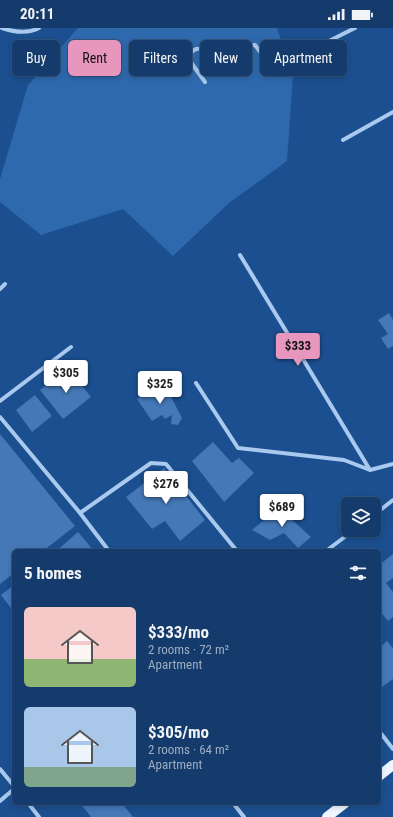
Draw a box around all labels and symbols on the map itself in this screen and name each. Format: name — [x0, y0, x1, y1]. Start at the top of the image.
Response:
pin: $333 — [274, 333, 322, 367]
pin: $305 — [42, 360, 90, 394]
pin: $325 — [136, 371, 184, 405]
pin: $276 — [142, 471, 190, 505]
pin: $689 — [258, 494, 306, 528]

